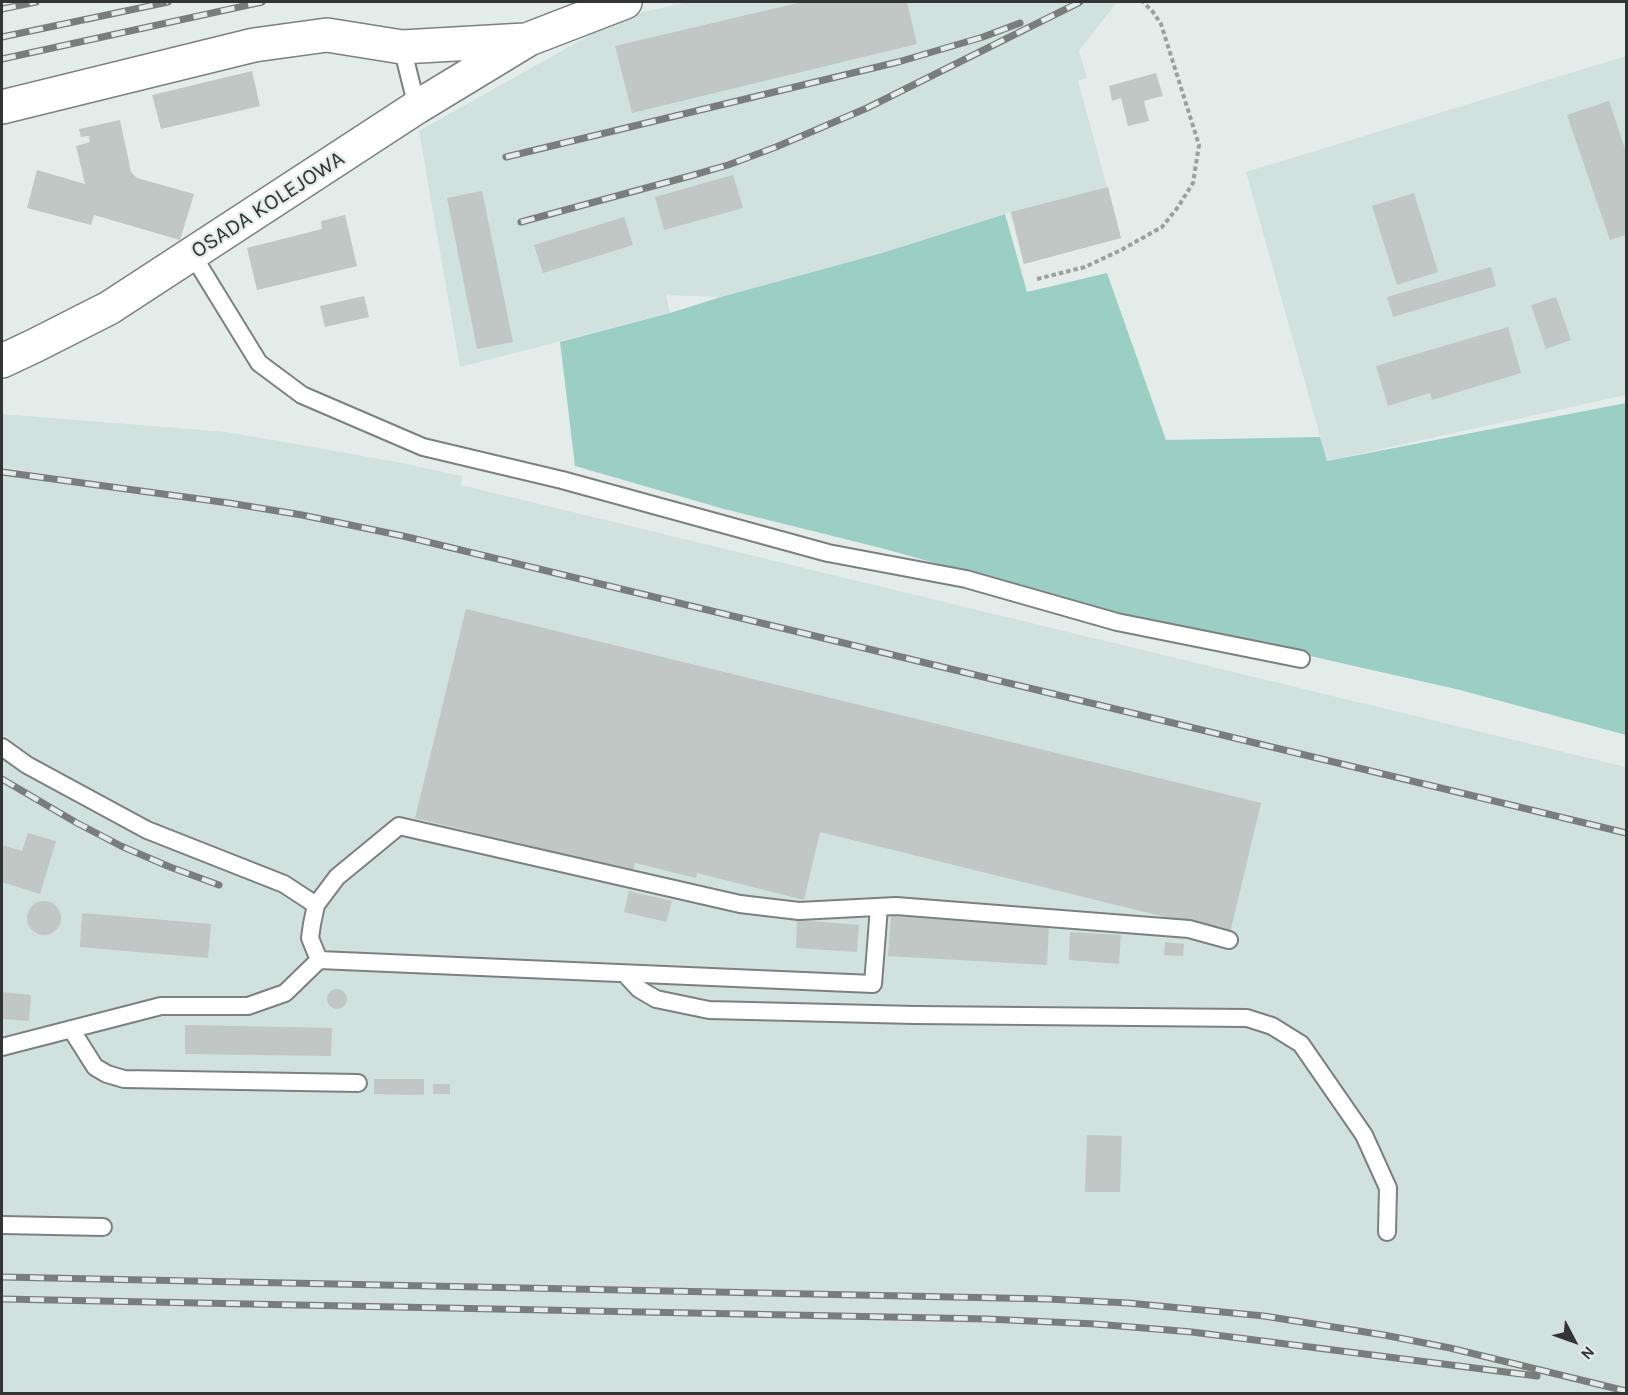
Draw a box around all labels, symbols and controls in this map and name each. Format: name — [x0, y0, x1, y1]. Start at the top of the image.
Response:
street label: OSADA KOLEJOWA — [186, 146, 350, 264]
north arrow — [1544, 1311, 1604, 1371]
text: N — [1577, 1343, 1599, 1364]

